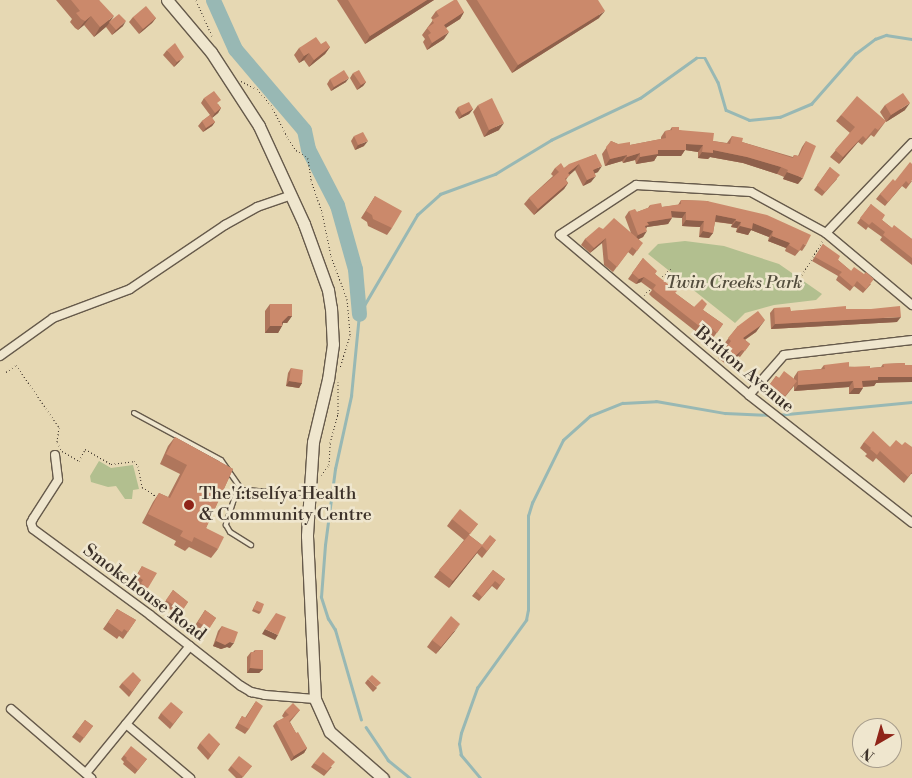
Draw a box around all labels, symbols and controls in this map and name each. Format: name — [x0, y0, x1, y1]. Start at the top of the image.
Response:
park label: Twin Creeks Park — [666, 272, 802, 294]
street label: Britton Avenue — [690, 322, 798, 418]
place label: The'í:tselíya Health & Community Centre — [199, 484, 372, 526]
marker: The'í:tselíya Health & Community Centre — [183, 499, 195, 511]
street label: Smokehouse Road — [78, 540, 210, 646]
north arrow — [852, 718, 902, 768]
text: N — [858, 744, 878, 765]

